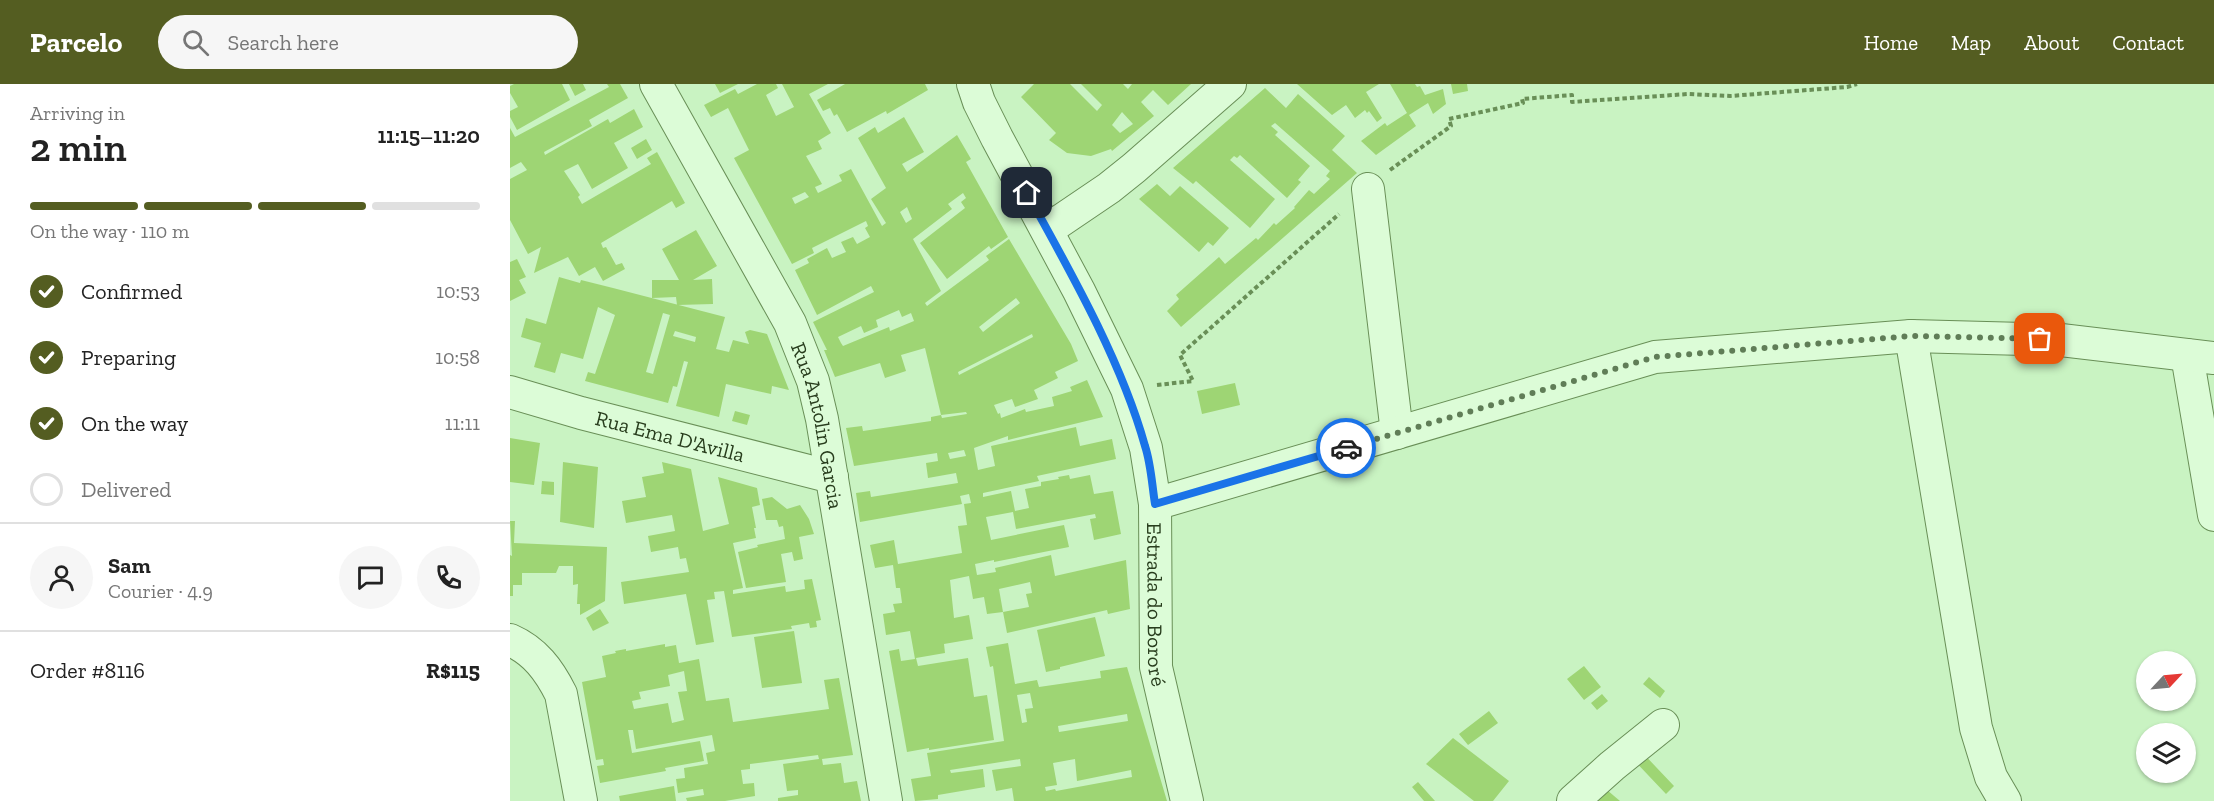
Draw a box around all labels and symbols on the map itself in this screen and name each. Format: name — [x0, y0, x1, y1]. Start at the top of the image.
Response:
pin — [1001, 167, 1052, 218]
pin — [2014, 313, 2065, 364]
street label: Rua Antolin Garcia — [786, 338, 849, 511]
street label: Rua Ema D'Avilla — [593, 405, 747, 467]
courier — [1316, 418, 1376, 478]
street label: Estrada do Bororé — [1143, 522, 1173, 689]
north arrow — [2136, 651, 2196, 711]

